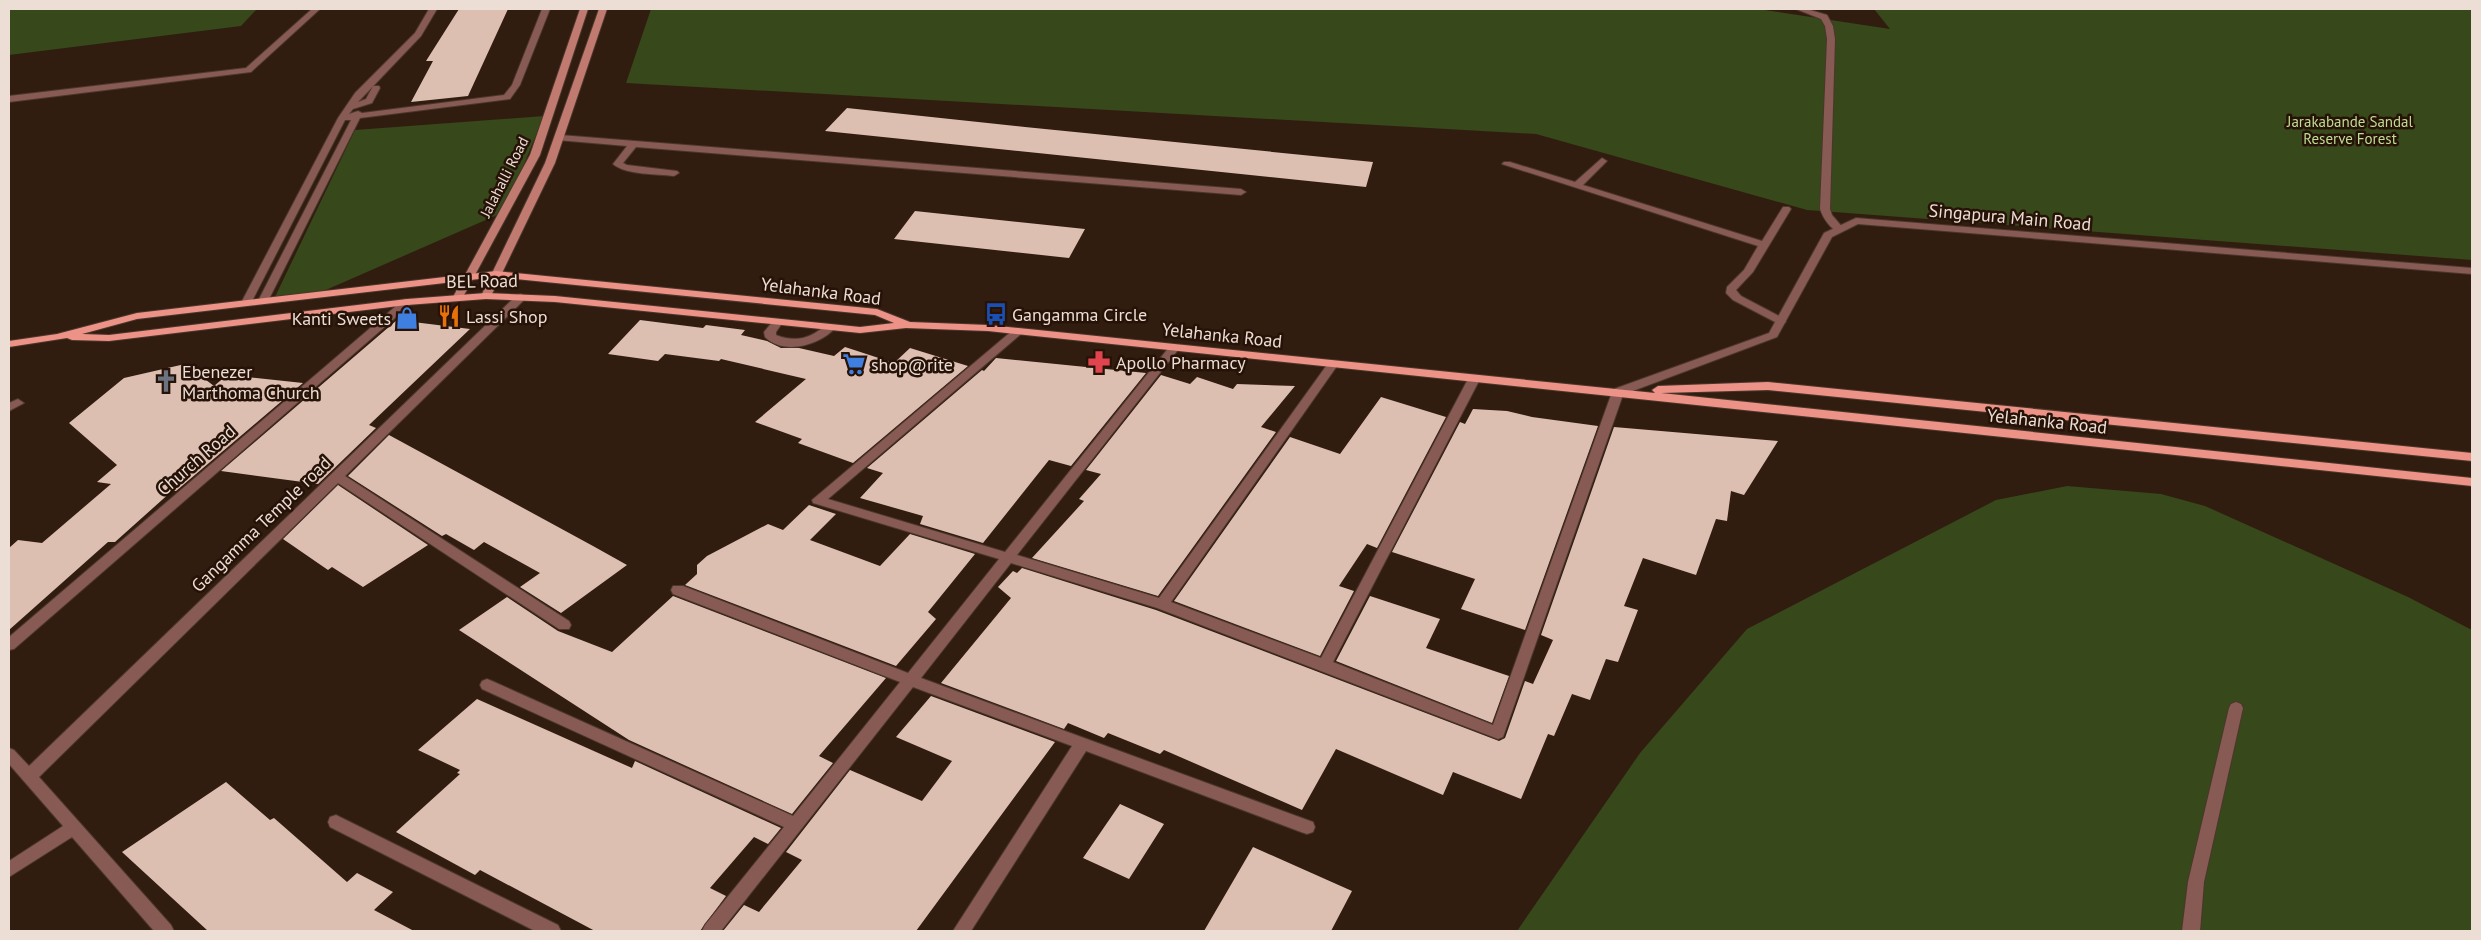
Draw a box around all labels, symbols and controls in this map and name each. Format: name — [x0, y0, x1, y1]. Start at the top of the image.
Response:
park label: Jarakabande Sandal Reserve Forest — [2286, 112, 2414, 148]
street label: Jalahalli Road — [475, 134, 532, 221]
street label: Singapura Main Road — [1928, 198, 2092, 236]
street label: BEL Road — [446, 269, 518, 293]
street label: Yelahanka Road — [760, 272, 882, 310]
bus stop icon: Gangamma Circle — [983, 301, 1009, 327]
restaurant icon: Lassi Shop — [436, 303, 462, 329]
place label: Gangamma Circle — [1012, 303, 1147, 326]
shop icon: Kanti Sweets — [394, 305, 420, 331]
place label: Lassi Shop — [466, 305, 547, 328]
place label: Kanti Sweets — [292, 307, 391, 330]
street label: Yelahanka Road — [1161, 317, 1283, 353]
pharmacy icon: Apollo Pharmacy — [1086, 349, 1112, 375]
supermarket icon: shop@rite — [841, 351, 867, 377]
place label: Apollo Pharmacy — [1116, 351, 1246, 374]
place label: shop@rite — [871, 353, 953, 376]
place label: Ebenezer Marthoma Church — [182, 360, 320, 404]
church icon: Ebenezer Marthoma Church — [153, 368, 179, 394]
street label: Yelahanka Road — [1986, 403, 2108, 439]
street label: Church Road — [152, 420, 240, 500]
street label: Gangamma Temple road — [186, 451, 336, 597]

